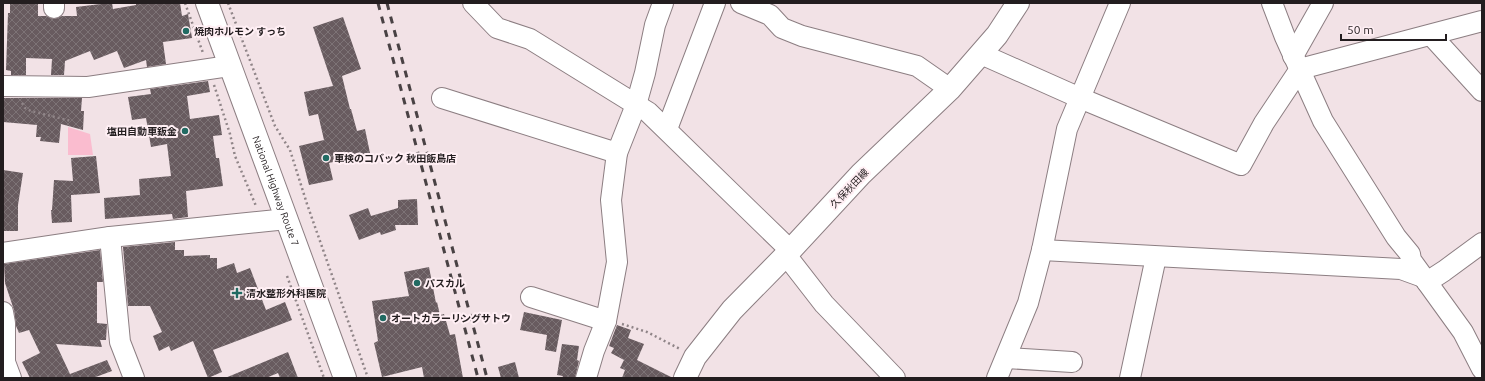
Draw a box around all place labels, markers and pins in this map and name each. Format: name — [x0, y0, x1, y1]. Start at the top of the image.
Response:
marker: 焼肉ホルモン すっち — [181, 26, 191, 36]
place label: 焼肉ホルモン すっち — [194, 26, 286, 37]
place label: 塩田自動車鈑金 — [107, 126, 177, 137]
marker: 塩田自動車鈑金 — [180, 126, 190, 136]
marker: 車検のコバック 秋田飯島店 — [321, 153, 331, 163]
place label: 車検のコバック 秋田飯島店 — [334, 153, 456, 164]
marker: パスカル — [412, 278, 422, 288]
place label: パスカル — [425, 278, 465, 289]
marker: 清水整形外科医院 — [231, 287, 243, 299]
place label: 清水整形外科医院 — [246, 288, 326, 299]
marker: オートカラーリングサトウ — [378, 313, 388, 323]
place label: オートカラーリングサトウ — [391, 313, 511, 324]

